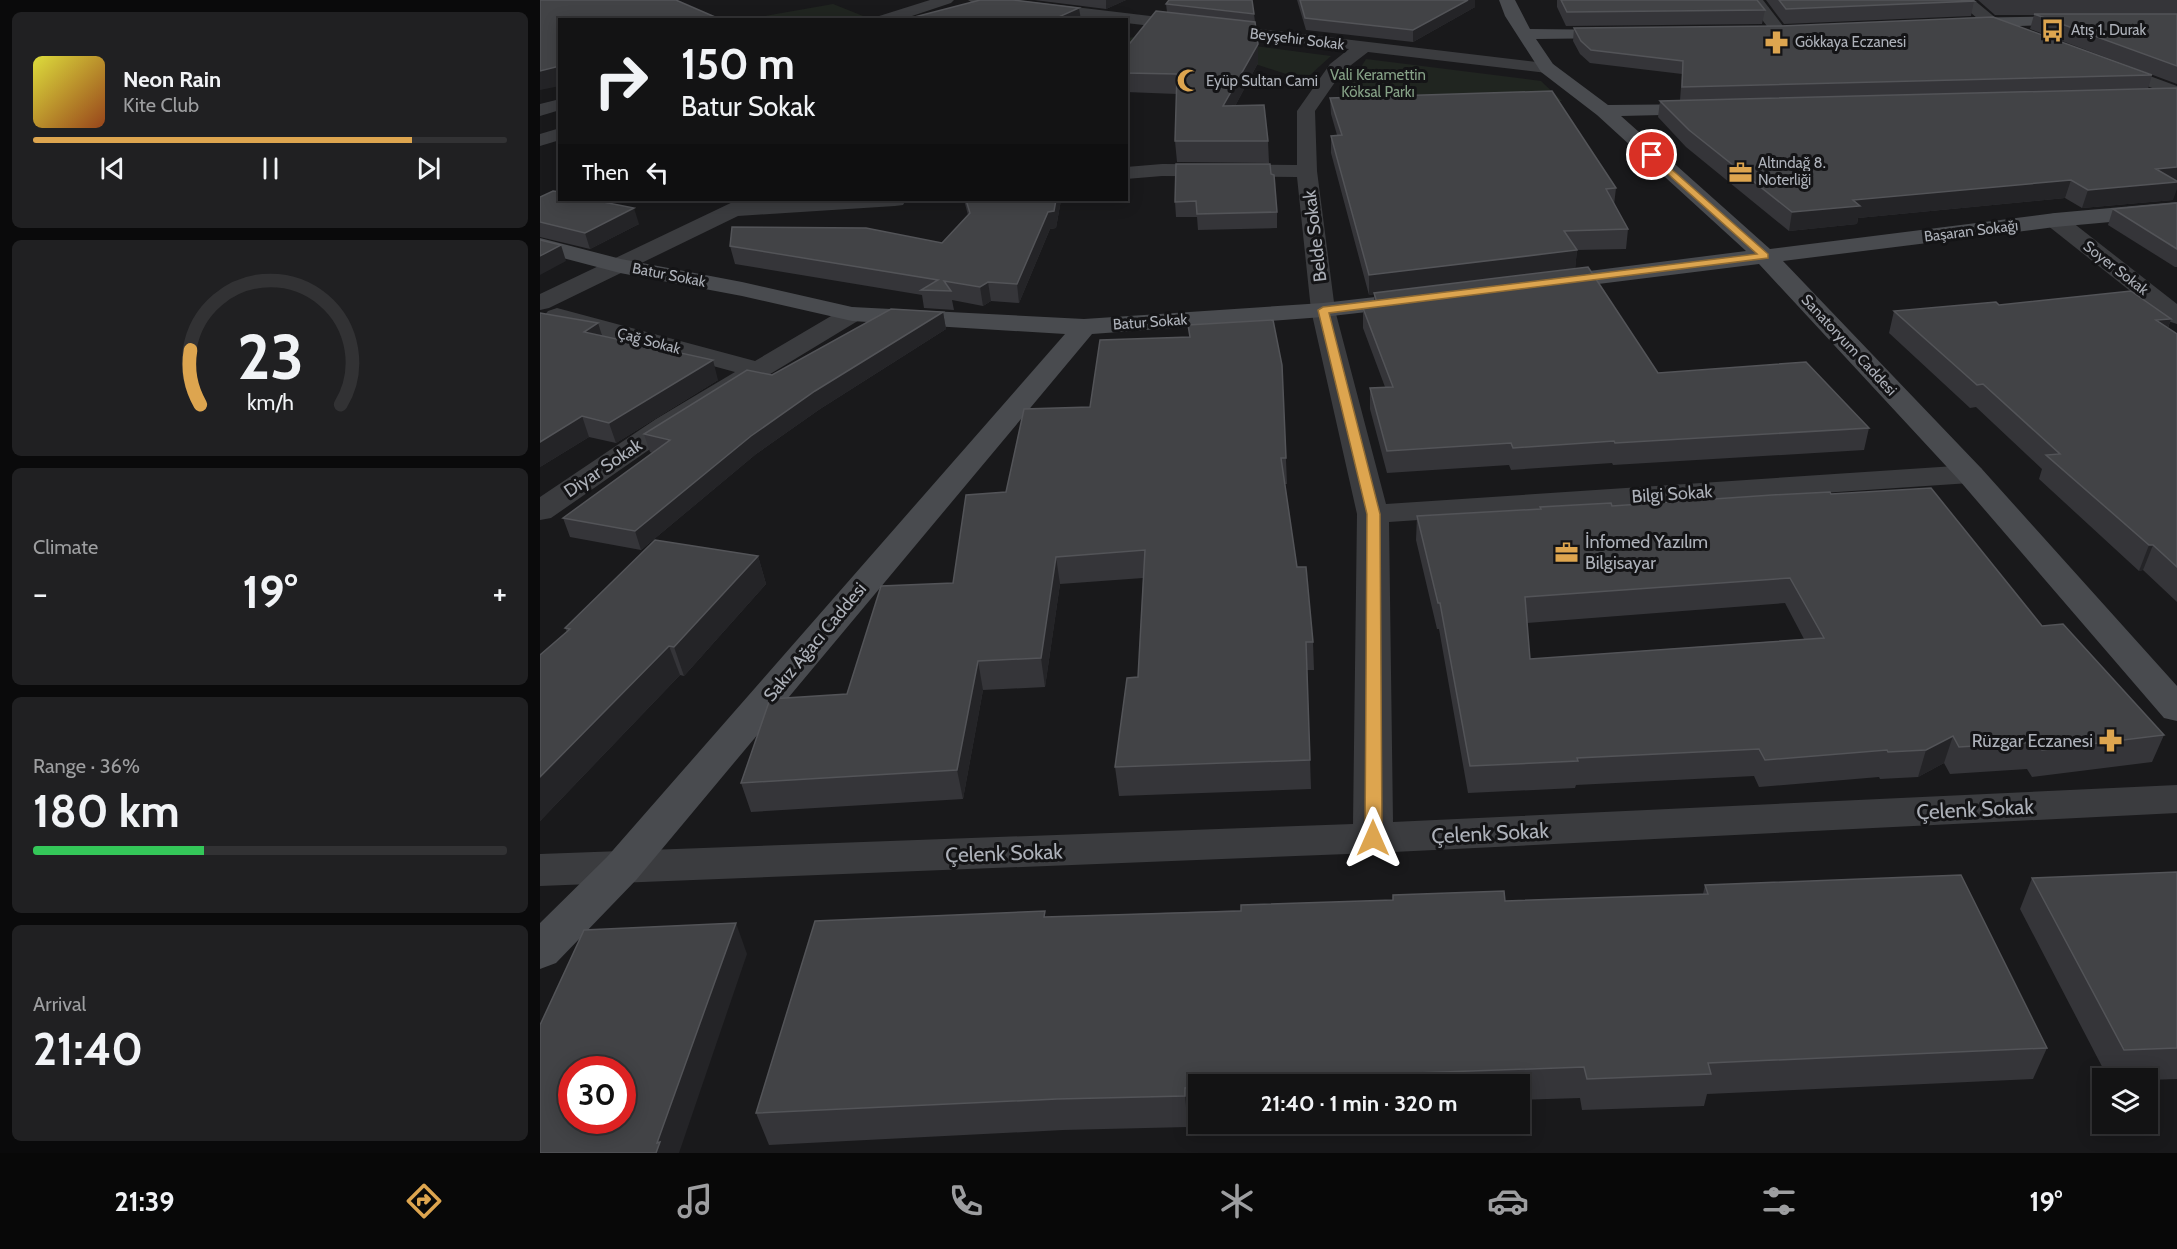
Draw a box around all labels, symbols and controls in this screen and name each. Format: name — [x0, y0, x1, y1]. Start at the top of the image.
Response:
bus stop icon: Atış 1. Durak — [2040, 17, 2066, 43]
place label: Atış 1. Durak — [2071, 21, 2147, 39]
street label: Beyşehir Sokak — [1249, 24, 1346, 54]
pharmacy icon: Gökkaya Eczanesi — [1764, 29, 1790, 55]
place label: Gökkaya Eczanesi — [1795, 33, 1906, 51]
text: 150 m — [681, 38, 795, 90]
icon: right — [582, 42, 660, 120]
text: Neon Rain — [123, 66, 221, 93]
park label: Vali Keramettin Köksal Parkı — [1330, 66, 1426, 101]
mosque icon: Eyüp Sultan Cami — [1175, 68, 1201, 94]
place label: Eyüp Sultan Cami — [1206, 72, 1318, 90]
text: Batur Sokak — [681, 90, 815, 123]
text: Kite Club — [123, 93, 199, 117]
pin — [1626, 129, 1677, 180]
icon: arrive — [1635, 138, 1668, 171]
icon: previous — [96, 152, 129, 185]
icon: pause — [254, 152, 287, 185]
icon: next — [412, 152, 445, 185]
place label: Altındağ 8. Noterliği — [1758, 154, 1826, 189]
icon: left — [641, 156, 674, 189]
text: Then — [582, 159, 629, 186]
office icon: Altındağ 8. Noterliği — [1727, 159, 1753, 185]
street label: Belde Sokak — [1298, 188, 1332, 283]
street label: Başaran Sokağı — [1923, 216, 2019, 246]
street label: Soyer Sokak — [2080, 237, 2152, 299]
street label: Batur Sokak — [631, 259, 708, 291]
street label: Sanatoryum Caddesi — [1798, 291, 1900, 399]
street label: Batur Sokak — [1112, 310, 1188, 334]
text: 23 — [237, 319, 303, 395]
street label: Çağ Sokak — [615, 324, 683, 358]
text: km/h — [247, 390, 293, 416]
street label: Diyar Sokak — [560, 433, 647, 502]
street label: Bilgi Sokak — [1631, 480, 1714, 508]
place label: İnfomed Yazılım Bilgisayar — [1585, 531, 1708, 574]
text: Climate — [33, 535, 98, 559]
office icon: İnfomed Yazılım Bilgisayar — [1554, 539, 1580, 565]
text: 19° — [243, 565, 297, 619]
text: − — [33, 573, 48, 613]
text: + — [492, 573, 507, 613]
street label: Sakız Ağacı Caddesi — [759, 578, 871, 706]
pharmacy icon: Rüzgar Eczanesi — [2098, 728, 2124, 754]
place label: Rüzgar Eczanesi — [1972, 730, 2093, 752]
text: Range · 36% — [33, 754, 140, 778]
text: 180 km — [33, 784, 180, 838]
street label: Çelenk Sokak — [1916, 793, 2035, 825]
position arrow — [1341, 806, 1405, 870]
street label: Çelenk Sokak — [1431, 817, 1550, 849]
street label: Çelenk Sokak — [945, 838, 1064, 868]
text: Arrival — [33, 992, 86, 1016]
text: 21:40 — [33, 1022, 143, 1076]
speed limit sign: 30 — [558, 1056, 636, 1134]
map controls — [2092, 1068, 2158, 1134]
button: layers — [2092, 1068, 2158, 1134]
text: 21:40 · 1 min · 320 m — [1261, 1090, 1457, 1117]
icon: directions — [403, 1180, 445, 1222]
icon: music — [674, 1180, 716, 1222]
icon: phone — [945, 1180, 987, 1222]
icon: climate — [1216, 1180, 1258, 1222]
icon: car — [1487, 1180, 1529, 1222]
icon: filters — [1758, 1180, 1800, 1222]
text: 21:39 — [115, 1185, 174, 1218]
text: 19° — [2029, 1185, 2062, 1218]

